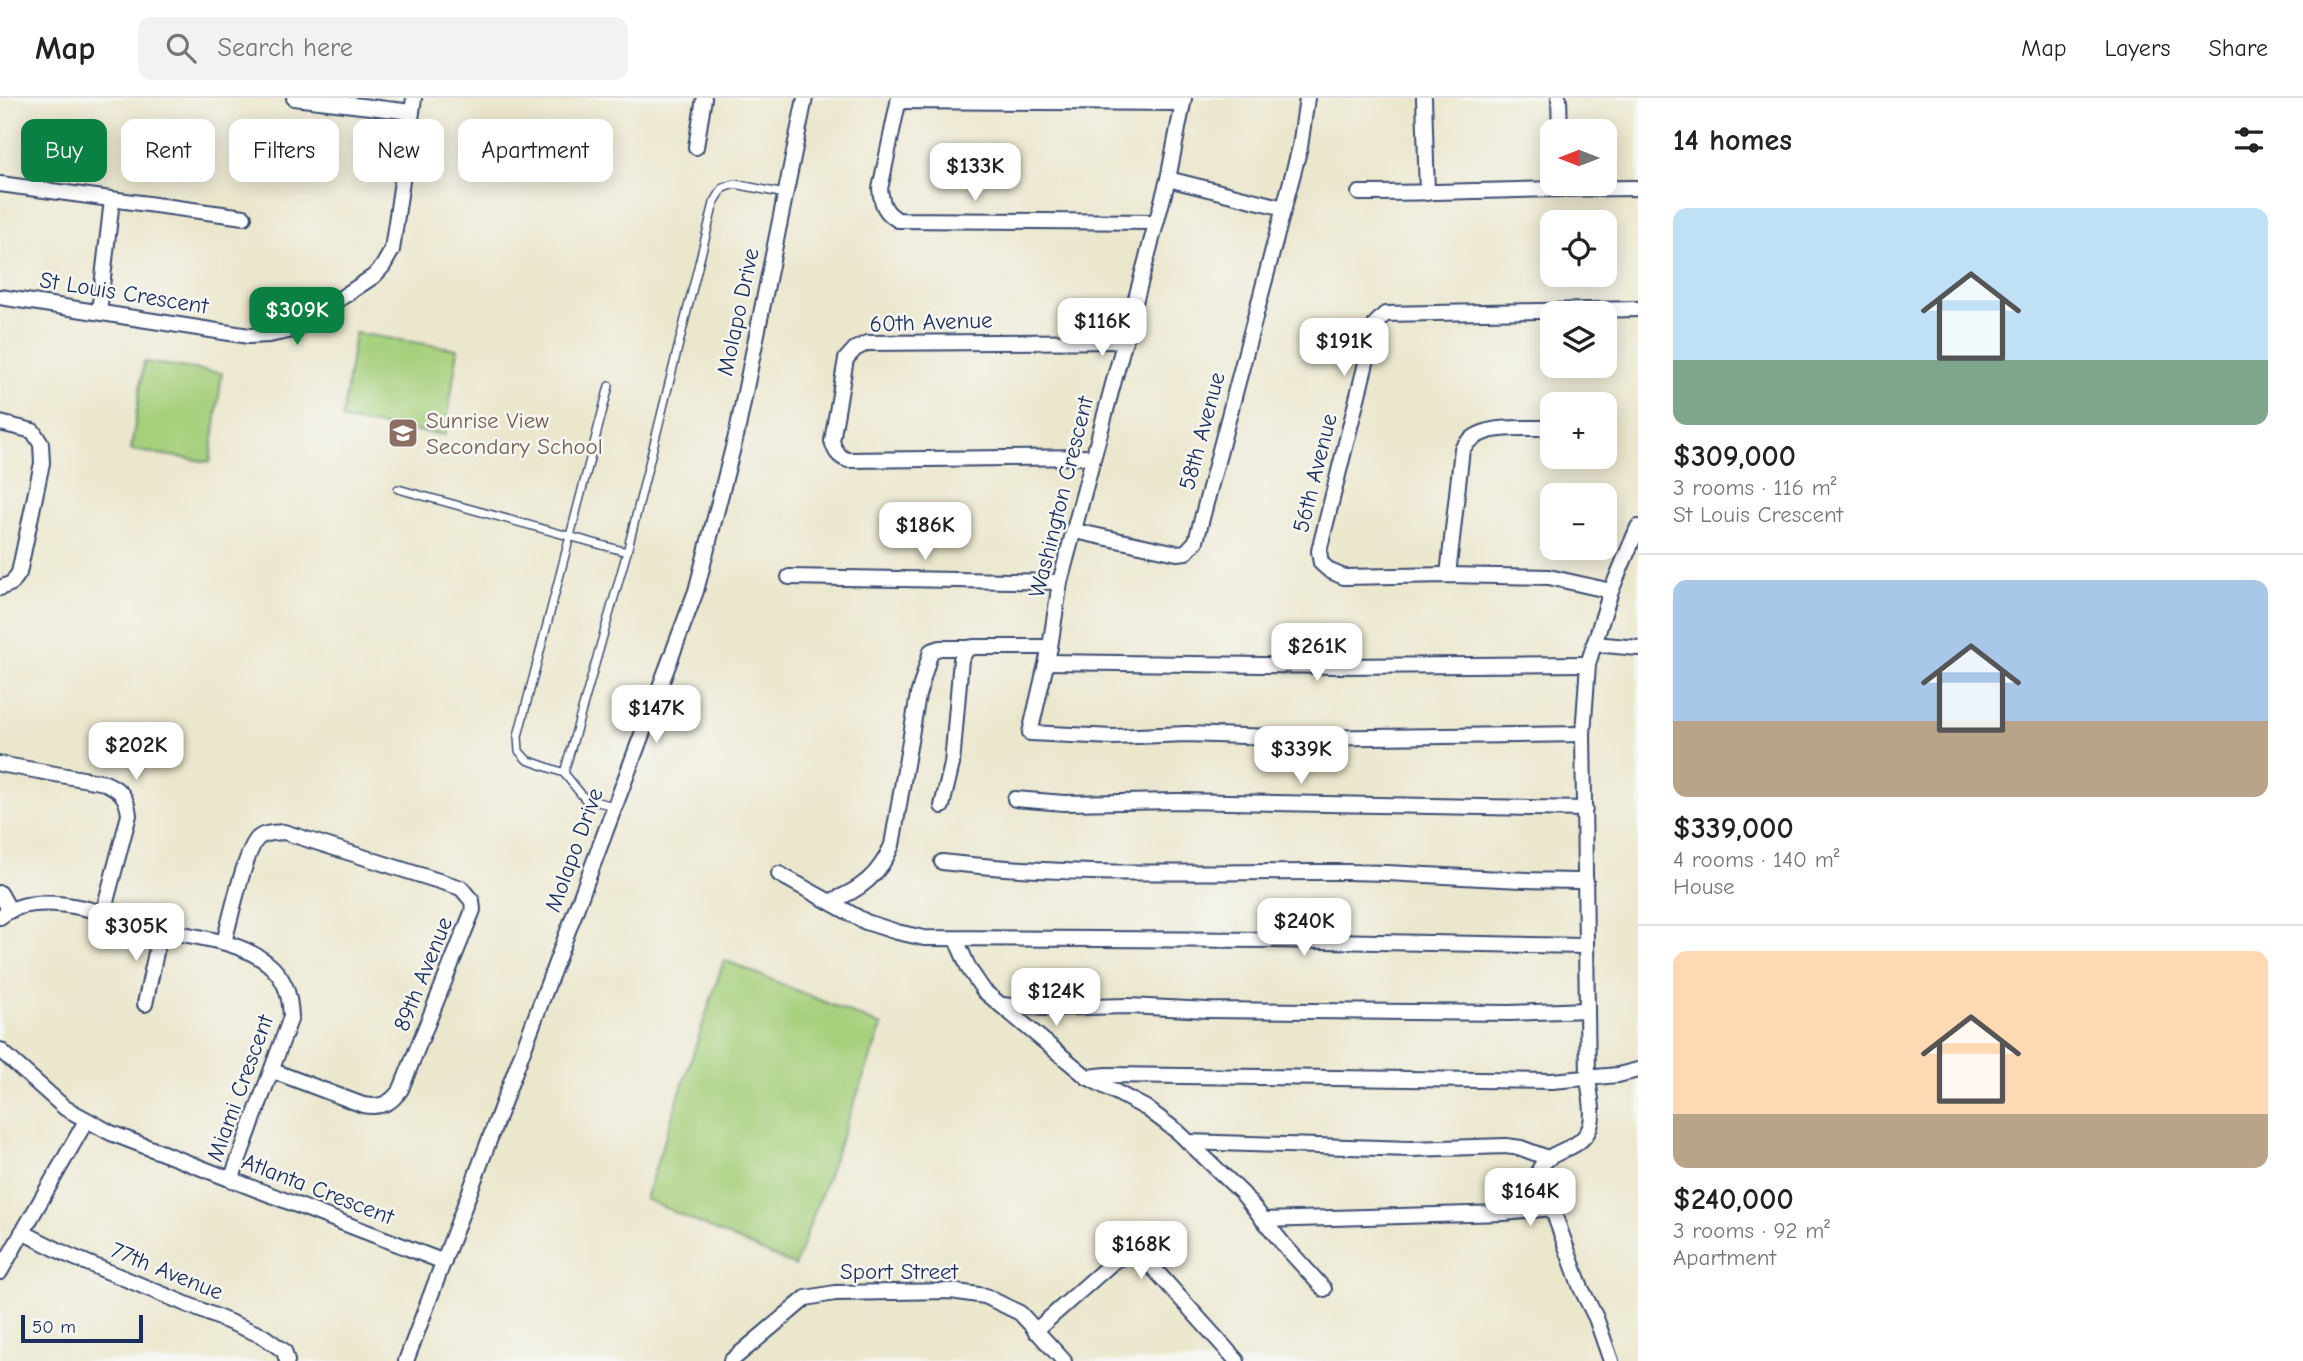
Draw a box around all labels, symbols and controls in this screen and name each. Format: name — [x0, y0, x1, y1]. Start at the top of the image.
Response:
search box — [138, 17, 628, 80]
text: Map — [35, 29, 96, 67]
icon: search — [162, 29, 200, 67]
text: Search here — [218, 33, 353, 63]
text: Map — [2021, 34, 2067, 62]
text: Layers — [2105, 34, 2170, 62]
text: Share — [2208, 34, 2268, 62]
chip: Buy — [21, 119, 107, 182]
chip: Rent — [121, 119, 215, 182]
chip: Filters — [229, 119, 339, 182]
chip: New — [353, 119, 444, 182]
chip: Apartment — [458, 119, 613, 182]
north arrow — [1540, 119, 1617, 196]
map controls — [1540, 119, 1617, 560]
icon: filters — [2230, 121, 2268, 159]
text: 14 homes — [1673, 123, 1792, 158]
pin: $133K — [926, 144, 1024, 203]
text: $133K — [946, 152, 1004, 179]
button: locate — [1540, 210, 1617, 287]
street label: Molapo Drive — [711, 246, 765, 378]
icon: home — [1908, 253, 2034, 379]
street label: St Louis Crescent — [38, 266, 212, 320]
pin: $309K — [248, 288, 346, 347]
text: $309K — [265, 296, 329, 323]
pin: $116K — [1053, 299, 1151, 358]
button: layers — [1540, 301, 1617, 378]
street label: 60th Avenue — [869, 306, 993, 338]
text: $116K — [1074, 307, 1130, 334]
pin: $191K — [1295, 318, 1393, 378]
text: $191K — [1316, 327, 1372, 354]
street label: 58th Avenue — [1173, 369, 1231, 493]
street label: Washington Crescent — [1023, 392, 1099, 600]
button: + — [1540, 392, 1617, 469]
place label: Sunrise View Secondary School — [426, 407, 603, 460]
street label: 56th Avenue — [1287, 411, 1343, 535]
school or university icon: Sunrise View Secondary School — [386, 416, 420, 450]
text: $309,000 — [1673, 439, 1796, 474]
text: 3 rooms · 116 m² — [1673, 474, 1837, 501]
button: − — [1540, 483, 1617, 560]
text: St Louis Crescent — [1673, 501, 1843, 528]
pin: $186K — [876, 503, 974, 562]
text: $186K — [895, 511, 955, 538]
pin: $261K — [1268, 624, 1366, 683]
icon: home — [1908, 625, 2034, 751]
text: $261K — [1287, 632, 1347, 659]
pin: $147K — [607, 686, 705, 745]
text: $147K — [628, 694, 684, 721]
pin: $202K — [87, 722, 185, 782]
pin: $339K — [1252, 726, 1350, 786]
text: $202K — [105, 731, 167, 758]
text: $339K — [1270, 735, 1332, 762]
street label: Molapo Drive — [539, 784, 609, 916]
text: $339,000 — [1673, 811, 1794, 846]
text: 4 rooms · 140 m² — [1673, 846, 1840, 873]
text: House — [1673, 873, 1735, 900]
pin: $240K — [1255, 898, 1353, 958]
pin: $305K — [87, 904, 185, 963]
text: $240K — [1273, 907, 1335, 934]
text: $305K — [104, 912, 168, 939]
street label: 89th Avenue — [388, 913, 458, 1035]
pin: $124K — [1007, 968, 1105, 1028]
text: $124K — [1027, 977, 1085, 1004]
icon: home — [1908, 996, 2034, 1122]
street label: Miami Crescent — [201, 1010, 280, 1165]
street label: Atlanta Crescent — [238, 1148, 399, 1231]
pin: $164K — [1481, 1168, 1579, 1228]
text: $164K — [1501, 1177, 1559, 1204]
text: $240,000 — [1673, 1182, 1794, 1217]
text: 3 rooms · 92 m² — [1673, 1217, 1830, 1244]
pin: $168K — [1092, 1222, 1190, 1281]
text: $168K — [1111, 1230, 1171, 1257]
street label: 77th Avenue — [107, 1236, 227, 1306]
text: Apartment — [1673, 1244, 1776, 1271]
street label: Sport Street — [840, 1258, 959, 1285]
scale bar — [21, 1312, 144, 1344]
text: 50 m — [32, 1316, 76, 1338]

